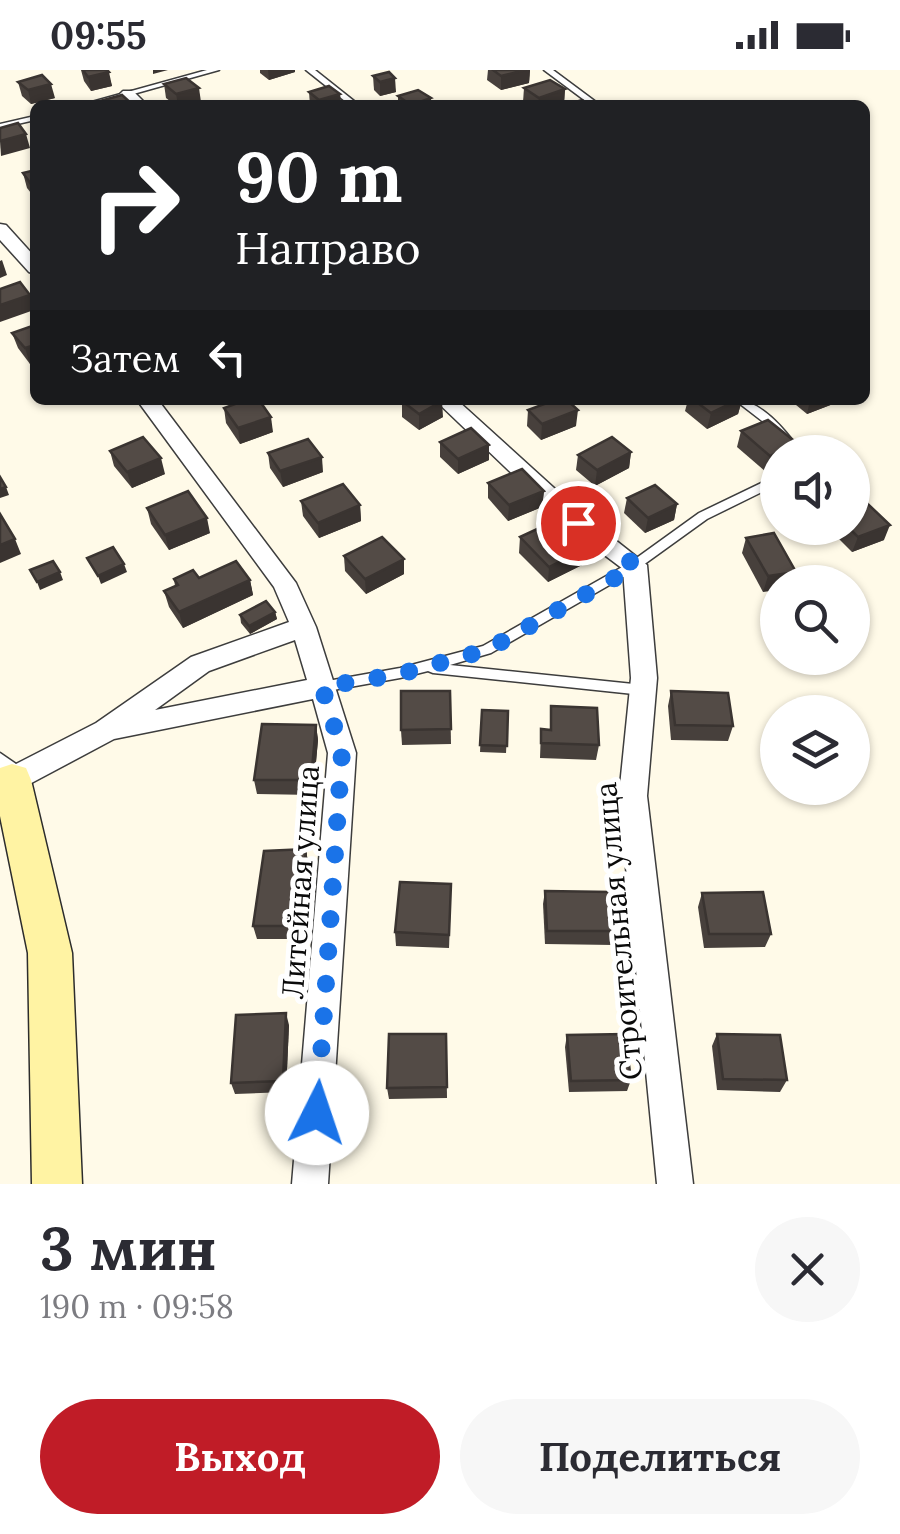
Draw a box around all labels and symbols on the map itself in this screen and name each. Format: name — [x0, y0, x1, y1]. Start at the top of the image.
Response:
pin — [536, 481, 621, 566]
street label: Литейная улица — [273, 764, 328, 1000]
street label: Строительная улица — [586, 780, 651, 1081]
position arrow — [265, 1061, 369, 1165]

